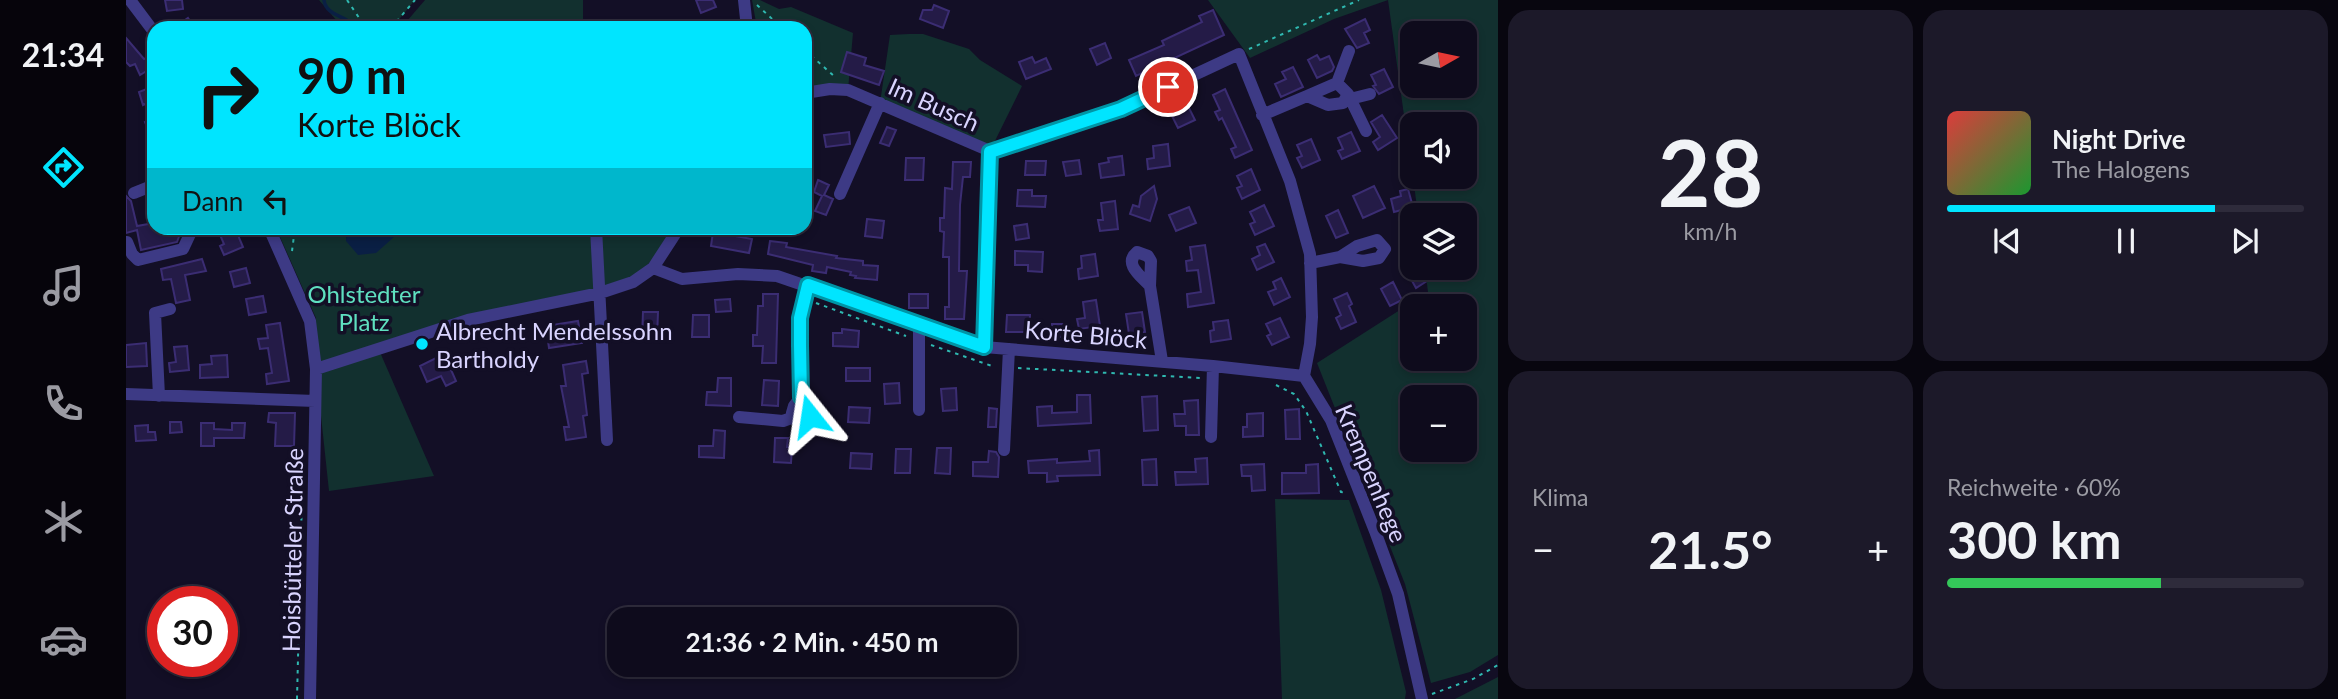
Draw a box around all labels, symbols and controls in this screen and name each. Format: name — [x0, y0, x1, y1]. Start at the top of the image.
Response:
north arrow — [1400, 21, 1477, 98]
map controls — [1400, 21, 1477, 462]
text: 21:34 — [22, 35, 104, 74]
text: 90 m — [297, 46, 407, 104]
icon: right — [182, 49, 273, 140]
pin — [1138, 57, 1198, 117]
icon: arrive — [1149, 68, 1187, 106]
street label: Im Busch — [884, 71, 984, 137]
text: Korte Blöck — [297, 105, 461, 144]
button: sound — [1400, 112, 1477, 189]
text: 28 — [1658, 117, 1763, 226]
text: Night Drive — [2052, 123, 2186, 155]
icon: directions — [39, 143, 88, 192]
text: The Halogens — [2052, 155, 2190, 183]
icon: left — [257, 182, 295, 220]
text: Dann — [182, 185, 243, 217]
button: layers — [1400, 203, 1477, 280]
text: km/h — [1684, 217, 1737, 245]
icon: previous — [1988, 222, 2026, 260]
icon: pause — [2107, 222, 2145, 260]
icon: next — [2226, 222, 2264, 260]
icon: music — [39, 261, 88, 310]
park label: Ohlstedter Platz — [307, 279, 421, 336]
button: + — [1400, 294, 1477, 371]
street label: Korte Blöck — [1024, 314, 1149, 354]
place label: Albrecht Mendelssohn Bartholdy — [436, 316, 673, 373]
marker: Albrecht Mendelssohn Bartholdy — [414, 336, 430, 352]
icon: phone — [39, 379, 88, 428]
position arrow — [773, 379, 847, 453]
button: − — [1400, 385, 1477, 462]
street label: Krempenhege — [1330, 400, 1414, 546]
street label: Hoisbütteler Straße — [276, 448, 308, 652]
text: Reichweite · 60% — [1947, 473, 2121, 501]
text: Klima — [1532, 483, 1589, 511]
icon: climate — [39, 497, 88, 546]
text: 300 km — [1947, 508, 2121, 570]
text: 21.5° — [1648, 518, 1773, 580]
text: − — [1532, 526, 1554, 572]
text: + — [1867, 526, 1889, 572]
speed limit sign: 30 — [147, 586, 238, 677]
icon: car — [39, 615, 88, 664]
text: 21:36 · 2 Min. · 450 m — [685, 626, 939, 658]

